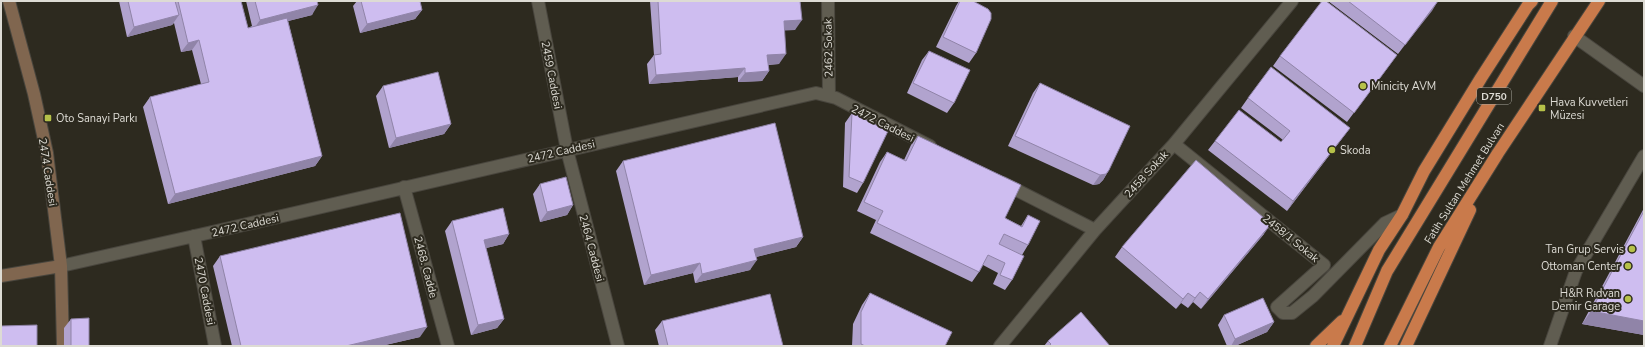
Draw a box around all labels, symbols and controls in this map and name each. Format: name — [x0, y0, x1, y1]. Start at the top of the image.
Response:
street label: 2462 Sokak — [820, 18, 837, 78]
street label: 2459 Caddesi — [538, 40, 565, 110]
place label: Minicity AVM — [1371, 79, 1436, 94]
marker: Minicity AVM — [1358, 81, 1368, 91]
road number: D750 — [1477, 88, 1511, 104]
place label: Hava Kuvvetleri Müzesi — [1550, 95, 1628, 123]
street label: 2472 Caddesi — [849, 101, 917, 146]
marker: Hava Kuvvetleri Müzesi — [1537, 103, 1547, 113]
place label: Oto Sanayi Parkı — [56, 111, 137, 126]
marker: Oto Sanayi Parkı — [43, 113, 53, 123]
street label: Fatih Sultan Mehmet Bulvarı — [1421, 120, 1508, 247]
street label: 2472 Caddesi — [526, 136, 596, 167]
street label: 2474 Caddesi — [35, 137, 60, 207]
place label: Skoda — [1340, 143, 1371, 158]
marker: Skoda — [1327, 145, 1337, 155]
street label: 2458 Sokak — [1121, 147, 1172, 201]
street label: 2472 Caddesi — [210, 210, 280, 241]
street label: 2458/1 Sokak — [1259, 211, 1322, 266]
street label: 2464 Caddesi — [575, 213, 608, 283]
street label: 2468. Cadde — [410, 235, 441, 300]
place label: Tan Grup Servis — [1546, 242, 1624, 257]
marker: Tan Grup Servis — [1627, 244, 1637, 254]
street label: 2470 Caddesi — [191, 256, 218, 326]
place label: Ottoman Center — [1541, 259, 1620, 274]
marker: Ottoman Center — [1623, 261, 1633, 271]
place label: H&R Rıdvan Demir Garage — [1551, 286, 1620, 314]
marker: H&R Rıdvan Demir Garage — [1623, 294, 1633, 304]

